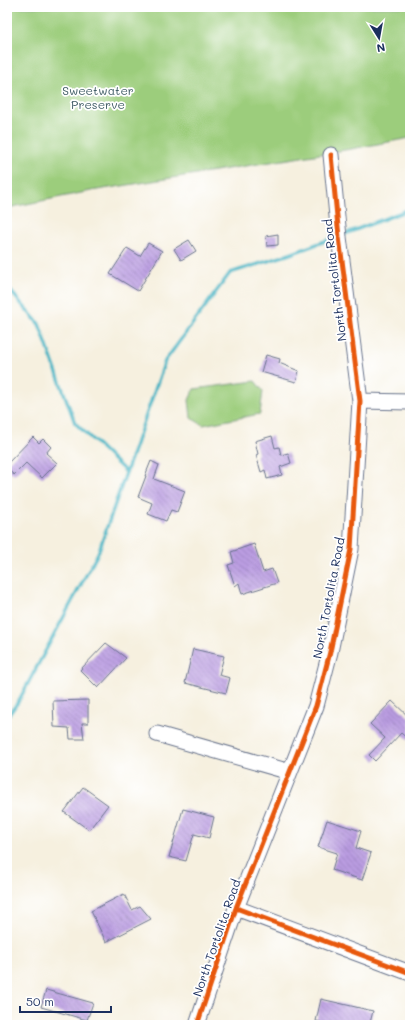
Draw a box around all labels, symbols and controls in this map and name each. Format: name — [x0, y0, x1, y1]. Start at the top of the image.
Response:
north arrow — [359, 18, 399, 58]
text: N — [375, 40, 387, 56]
park label: Sweetwater Preserve — [62, 82, 134, 112]
street label: North Tortolita Road — [319, 218, 349, 342]
street label: North Tortolita Road — [308, 535, 348, 660]
street label: North Tortolita Road — [188, 876, 244, 999]
scale bar — [20, 988, 111, 1014]
text: 50 m — [26, 993, 54, 1009]

